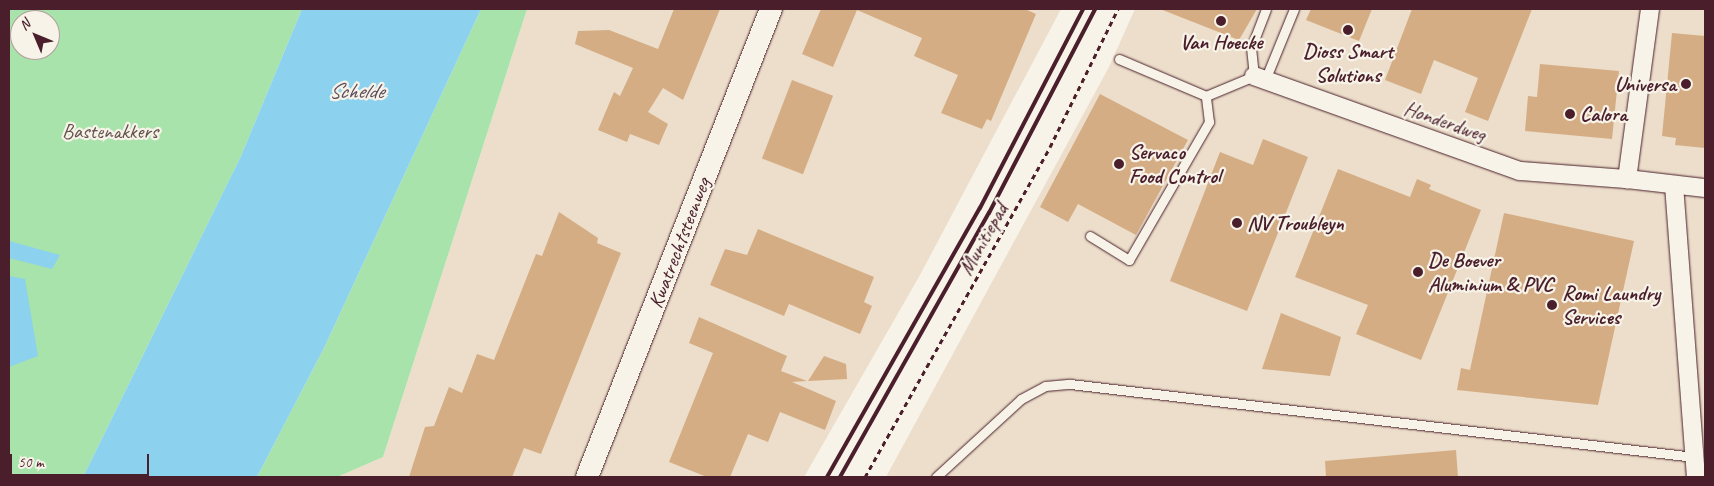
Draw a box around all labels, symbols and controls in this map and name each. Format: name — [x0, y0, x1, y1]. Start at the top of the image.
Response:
north arrow — [10, 10, 60, 60]
marker: Van Hoecke — [1215, 15, 1227, 27]
text: N — [16, 16, 34, 34]
marker: Dioss Smart Solutions — [1342, 24, 1354, 36]
place label: Van Hoecke — [1180, 29, 1262, 55]
place label: Dioss Smart Solutions — [1303, 38, 1393, 88]
place label: Universa — [1614, 71, 1676, 97]
marker: Universa — [1680, 78, 1692, 90]
water label: Schelde — [329, 79, 383, 105]
street label: Honderdweg — [1401, 95, 1489, 147]
place label: Calora — [1580, 101, 1627, 127]
marker: Calora — [1564, 108, 1576, 120]
park label: Bastenakkers — [62, 118, 158, 144]
place label: Servaco Food Control — [1129, 139, 1220, 189]
marker: Servaco Food Control — [1113, 158, 1125, 170]
street label: Kwatrechtsteenweg — [643, 174, 715, 312]
street label: Munitiepad — [953, 199, 1013, 279]
place label: NV Troubleyn — [1247, 210, 1343, 236]
marker: NV Troubleyn — [1231, 217, 1243, 229]
place label: De Boever Aluminium & PVC — [1428, 247, 1553, 297]
marker: De Boever Aluminium & PVC — [1412, 266, 1424, 278]
place label: Romi Laundry Services — [1562, 280, 1661, 330]
marker: Romi Laundry Services — [1546, 299, 1558, 311]
scale bar — [12, 444, 151, 476]
text: 50 m — [18, 453, 44, 472]

